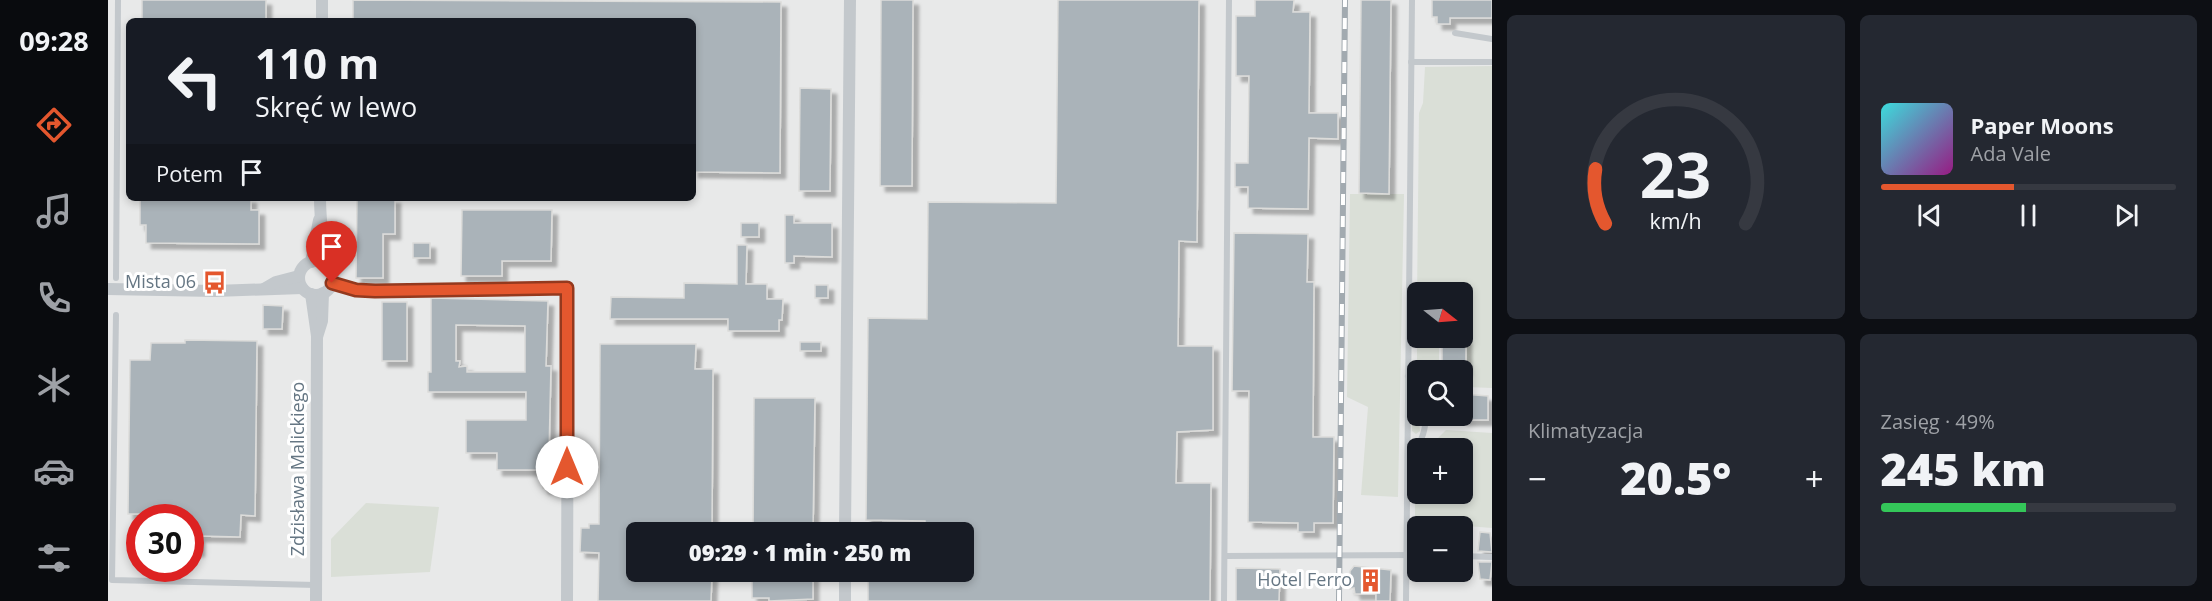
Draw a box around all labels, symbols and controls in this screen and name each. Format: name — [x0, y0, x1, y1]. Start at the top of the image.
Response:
text: 09:28 — [19, 22, 89, 59]
text: 110 m — [255, 34, 379, 91]
icon: left — [156, 42, 234, 120]
text: Skręć w lewo — [255, 88, 417, 125]
icon: directions — [33, 104, 75, 146]
text: Paper Moons — [1971, 110, 2114, 140]
text: 23 — [1640, 131, 1711, 216]
text: Ada Vale — [1971, 140, 2051, 167]
icon: arrive — [235, 156, 268, 189]
text: Potem — [156, 158, 223, 188]
icon: music — [33, 190, 75, 232]
icon: previous — [1913, 199, 1946, 232]
icon: pause — [2012, 199, 2045, 232]
icon: next — [2110, 199, 2143, 232]
text: km/h — [1650, 207, 1702, 236]
pin — [306, 221, 357, 283]
icon: arrive — [315, 230, 348, 263]
place label: Mista 06 — [125, 269, 196, 293]
bus stop icon: Mista 06 — [201, 269, 227, 295]
icon: phone — [33, 277, 75, 319]
north arrow — [1407, 282, 1473, 348]
map controls — [1407, 282, 1473, 582]
button: search — [1407, 360, 1473, 426]
icon: climate — [33, 364, 75, 406]
street label: Zdzisława Malickiego — [285, 382, 309, 556]
text: Zasięg · 49% — [1881, 408, 1995, 435]
text: Klimatyzacja — [1528, 417, 1643, 444]
position arrow — [535, 435, 599, 499]
button: + — [1407, 438, 1473, 504]
text: 245 km — [1881, 438, 2046, 499]
text: 20.5° — [1620, 447, 1731, 508]
icon: car — [33, 450, 75, 492]
text: − — [1528, 456, 1547, 501]
text: + — [1805, 456, 1824, 501]
speed limit sign: 30 — [126, 504, 204, 582]
button: − — [1407, 516, 1473, 582]
icon: filters — [33, 537, 75, 579]
text: 09:29 · 1 min · 250 m — [689, 537, 911, 567]
place label: Hotel Ferro — [1257, 567, 1352, 591]
building icon: Hotel Ferro — [1357, 567, 1383, 593]

